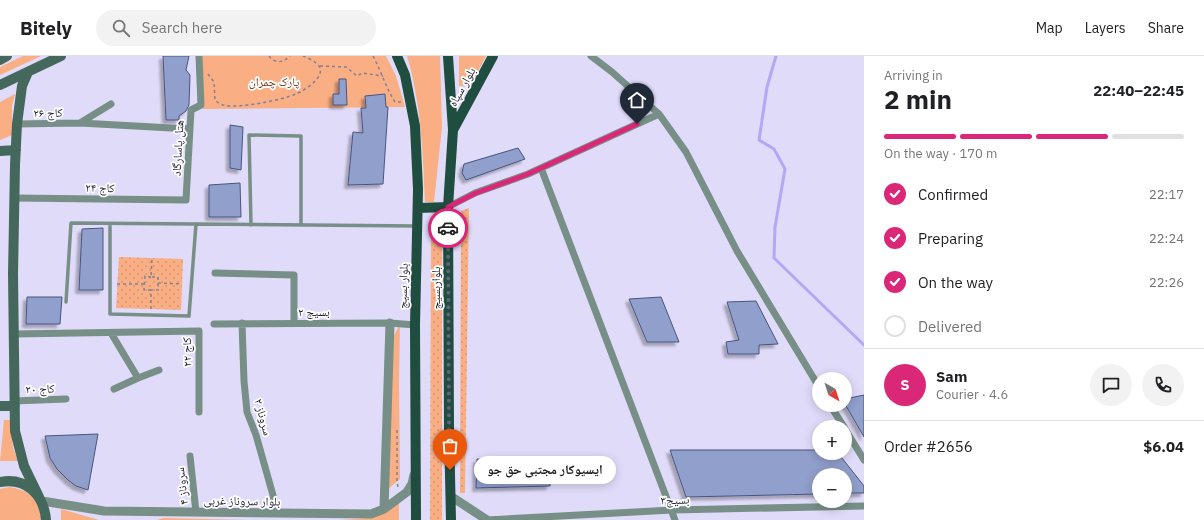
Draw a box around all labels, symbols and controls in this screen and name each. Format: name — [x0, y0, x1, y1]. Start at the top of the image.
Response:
search box — [96, 10, 376, 46]
text: Bitely — [20, 16, 72, 40]
icon: search — [110, 17, 132, 39]
text: Search here — [142, 18, 222, 37]
text: Map — [1036, 19, 1063, 37]
text: Layers — [1085, 19, 1126, 37]
text: Share — [1148, 19, 1184, 37]
street label: بلوار سپاه — [445, 65, 479, 109]
text: Arriving in — [884, 67, 943, 84]
park label: پارک چمران — [249, 74, 300, 89]
text: 22:40–22:45 — [1093, 81, 1184, 100]
text: 2 min — [884, 82, 952, 116]
pin — [620, 83, 654, 124]
icon: home — [626, 89, 648, 111]
street label: کاج ۲۶ — [33, 105, 63, 120]
street label: هتل پاسارگاد — [169, 120, 187, 176]
text: On the way · 170 m — [884, 145, 997, 162]
street label: کاج ۲۴ — [85, 180, 115, 195]
icon: check — [884, 183, 906, 205]
text: Confirmed — [918, 185, 988, 204]
text: 22:17 — [1149, 186, 1184, 203]
courier — [428, 208, 468, 248]
icon: car — [437, 217, 459, 239]
icon: check — [884, 227, 906, 249]
text: Preparing — [918, 229, 983, 248]
text: 22:24 — [1149, 230, 1184, 247]
street label: بلوار بسیج — [394, 263, 411, 309]
street label: بلواربسیج — [428, 267, 443, 309]
icon: check — [884, 271, 906, 293]
text: On the way — [918, 273, 993, 292]
text: 22:26 — [1149, 274, 1184, 291]
street label: بسیج ۲ — [298, 304, 330, 319]
text: Delivered — [918, 317, 982, 336]
street label: کاج ۲۲ — [179, 337, 194, 367]
button: chat — [1090, 364, 1132, 406]
button: phone — [1142, 364, 1184, 406]
text: Sam — [936, 367, 967, 386]
north arrow — [812, 372, 852, 412]
map controls — [812, 372, 852, 508]
text: S — [900, 375, 910, 394]
street label: کاج ۲۰ — [25, 380, 55, 397]
text: Courier · 4.6 — [936, 386, 1008, 403]
street label: سروناز ۲ — [251, 397, 276, 437]
button: + — [812, 420, 852, 460]
pin — [433, 429, 467, 470]
icon: bag — [439, 435, 461, 457]
text: Order #2656 — [884, 437, 973, 456]
text: $6.04 — [1143, 437, 1184, 456]
callout: ایسیوکار مجتبی حق جو — [474, 456, 616, 484]
text: ایسیوکار مجتبی حق جو — [487, 461, 603, 478]
street label: سروناز ۴ — [172, 466, 191, 506]
button: − — [812, 468, 852, 508]
street label: بسیج۳ — [660, 491, 690, 508]
street label: بلوار سروناز غربی — [203, 492, 281, 509]

